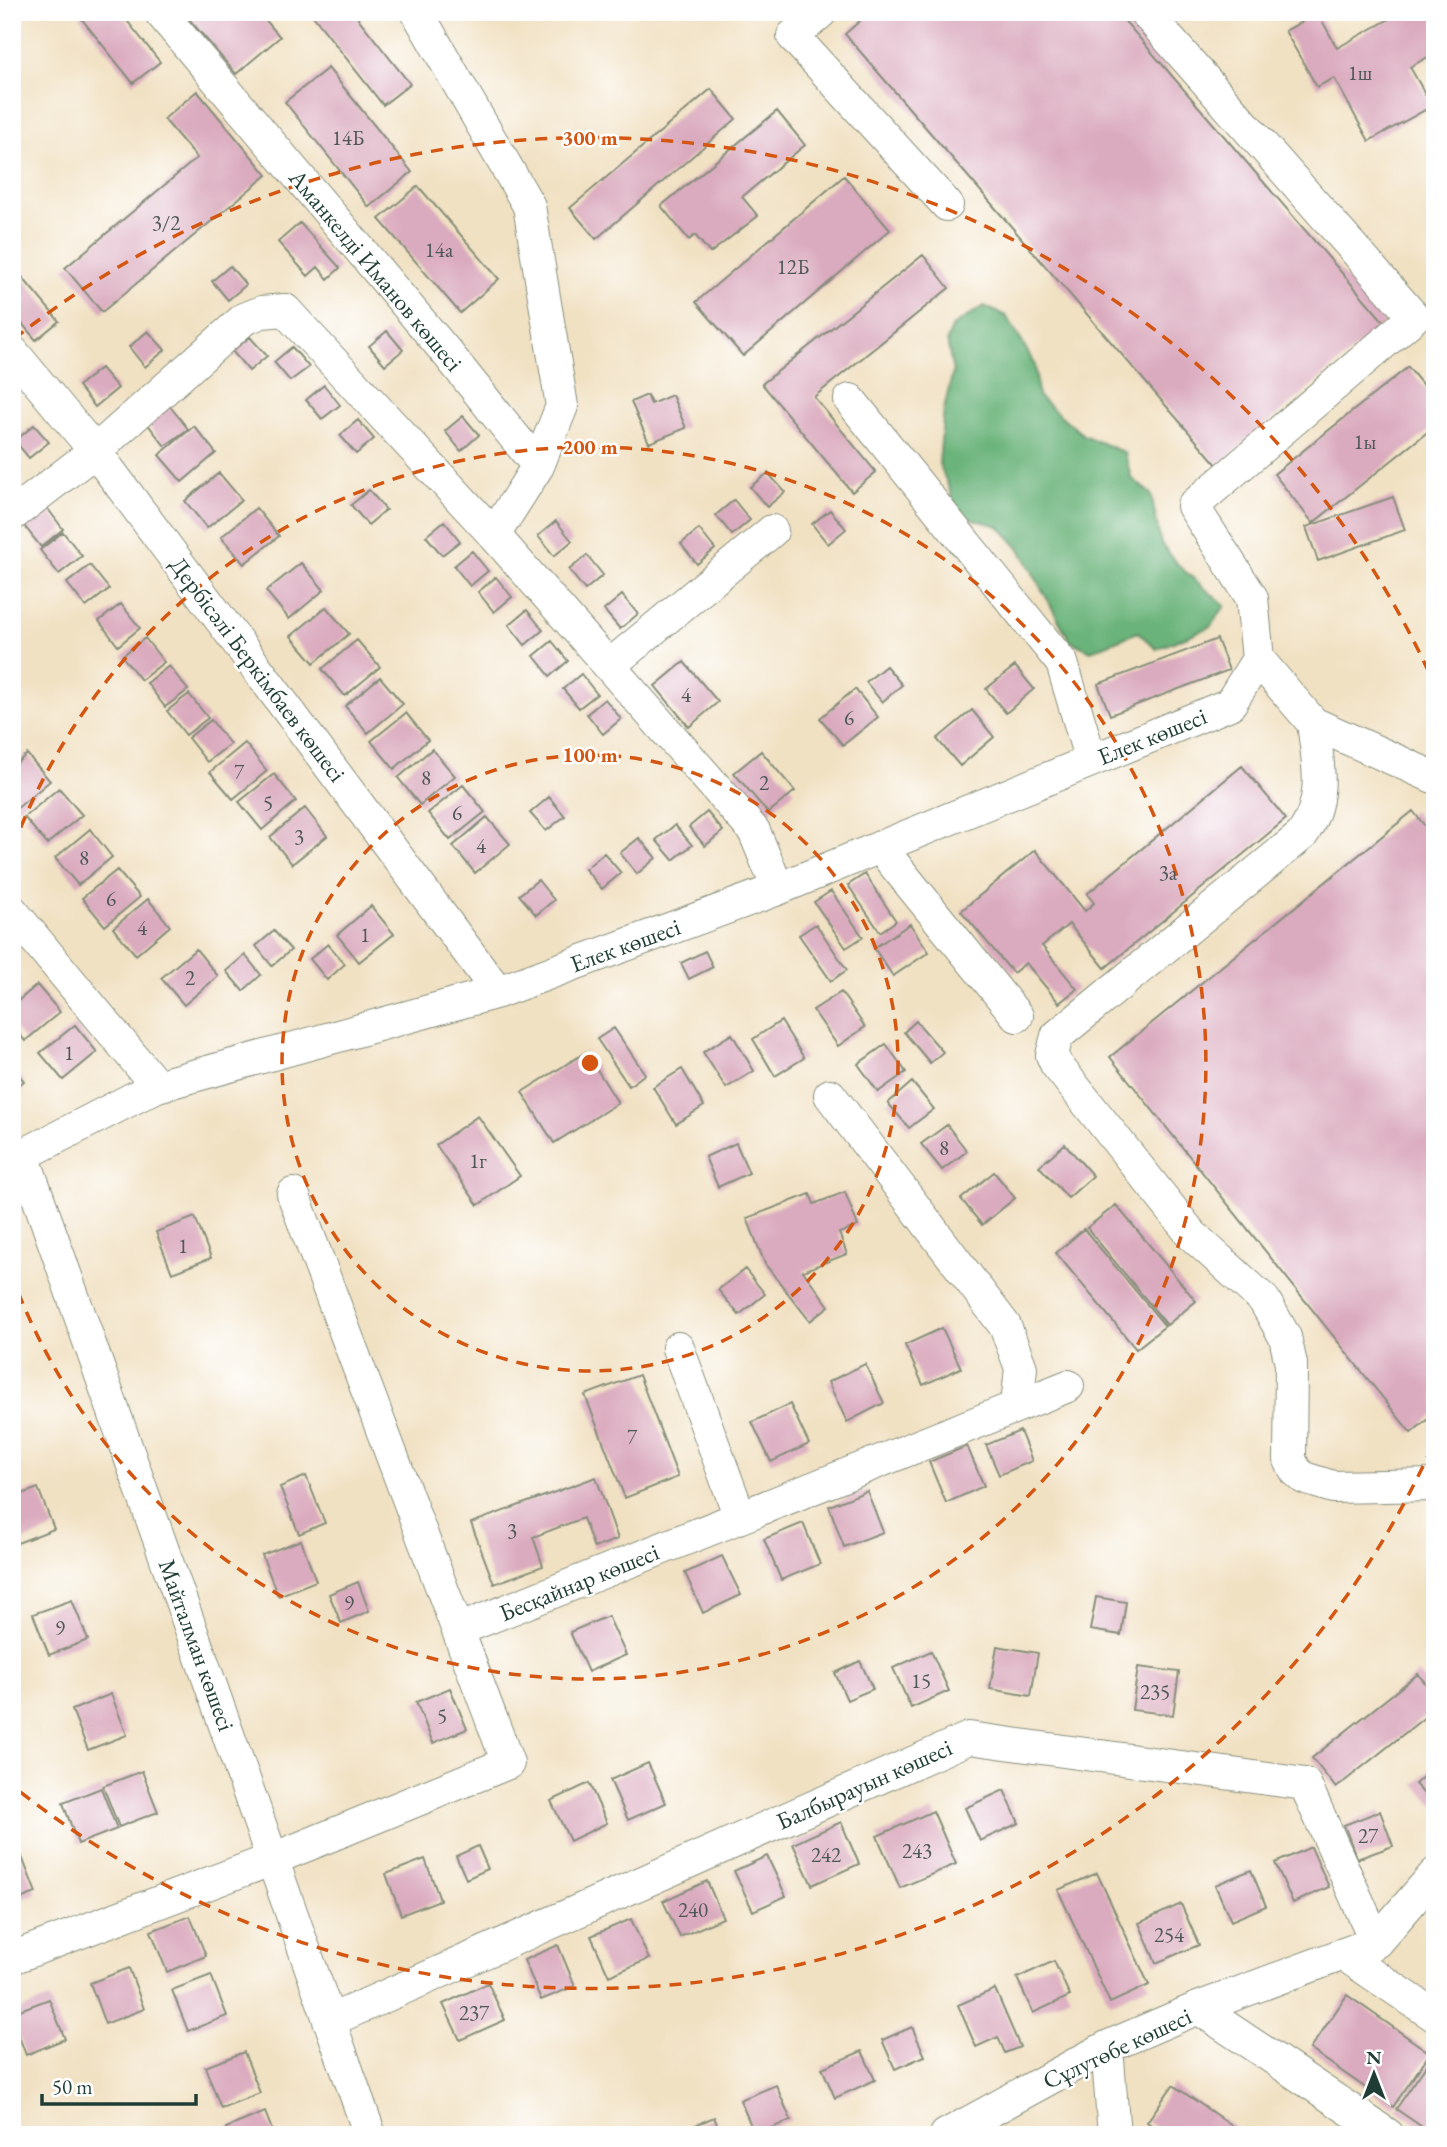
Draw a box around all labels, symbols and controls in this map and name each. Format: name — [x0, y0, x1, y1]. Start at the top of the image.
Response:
house number: 1ш — [1348, 59, 1373, 86]
house number: 14Б — [332, 124, 364, 151]
text: 300 m — [562, 124, 618, 151]
street label: Аманкелді Иманов көшесі — [282, 162, 470, 378]
house number: 3/2 — [152, 209, 180, 236]
house number: 14а — [425, 236, 454, 263]
house number: 12Б — [777, 253, 809, 280]
house number: 1ы — [1354, 428, 1377, 455]
text: 200 m — [562, 433, 618, 460]
street label: Дербісәлі Беркімбаев көшесі — [163, 550, 353, 788]
house number: 4 — [681, 681, 692, 708]
street label: Елек көшесі — [1093, 700, 1211, 772]
house number: 6 — [844, 704, 854, 731]
text: 100 m — [562, 741, 618, 768]
house number: 7 — [234, 758, 245, 785]
house number: 8 — [421, 764, 431, 791]
house number: 2 — [759, 769, 769, 796]
house number: 5 — [263, 789, 273, 816]
house number: 6 — [452, 799, 462, 826]
house number: 3 — [294, 823, 304, 850]
house number: 4 — [476, 832, 487, 859]
house number: 8 — [79, 844, 89, 871]
house number: 3а — [1159, 859, 1178, 886]
house number: 6 — [106, 885, 116, 912]
street label: Елек көшесі — [566, 911, 684, 979]
house number: 4 — [137, 914, 148, 941]
house number: 1 — [360, 921, 370, 948]
house number: 2 — [185, 964, 195, 991]
house number: 1 — [64, 1039, 74, 1066]
centre of rings — [578, 1051, 602, 1075]
house number: 8 — [939, 1134, 949, 1161]
house number: 1г — [469, 1147, 487, 1174]
house number: 1 — [178, 1232, 188, 1259]
house number: 7 — [627, 1423, 638, 1450]
house number: 3 — [507, 1517, 517, 1544]
street label: Бесқайнар көшесі — [495, 1536, 664, 1628]
street label: Майталман көшесі — [152, 1555, 242, 1735]
house number: 9 — [344, 1589, 354, 1616]
house number: 9 — [55, 1614, 65, 1641]
house number: 15 — [911, 1667, 931, 1694]
house number: 235 — [1140, 1678, 1170, 1705]
house number: 5 — [437, 1702, 447, 1729]
street label: Балбырауын көшесі — [771, 1731, 957, 1837]
house number: 27 — [1358, 1822, 1379, 1849]
house number: 243 — [902, 1837, 932, 1864]
house number: 242 — [811, 1841, 841, 1868]
house number: 240 — [678, 1896, 708, 1923]
house number: 254 — [1154, 1921, 1185, 1948]
house number: 237 — [459, 1999, 490, 2026]
street label: Сұлутөбе көшесі — [1038, 2000, 1196, 2096]
north arrow — [1338, 2038, 1408, 2108]
text: N — [1366, 2045, 1382, 2070]
scale bar — [42, 2063, 196, 2107]
text: 50 m — [52, 2073, 93, 2100]

